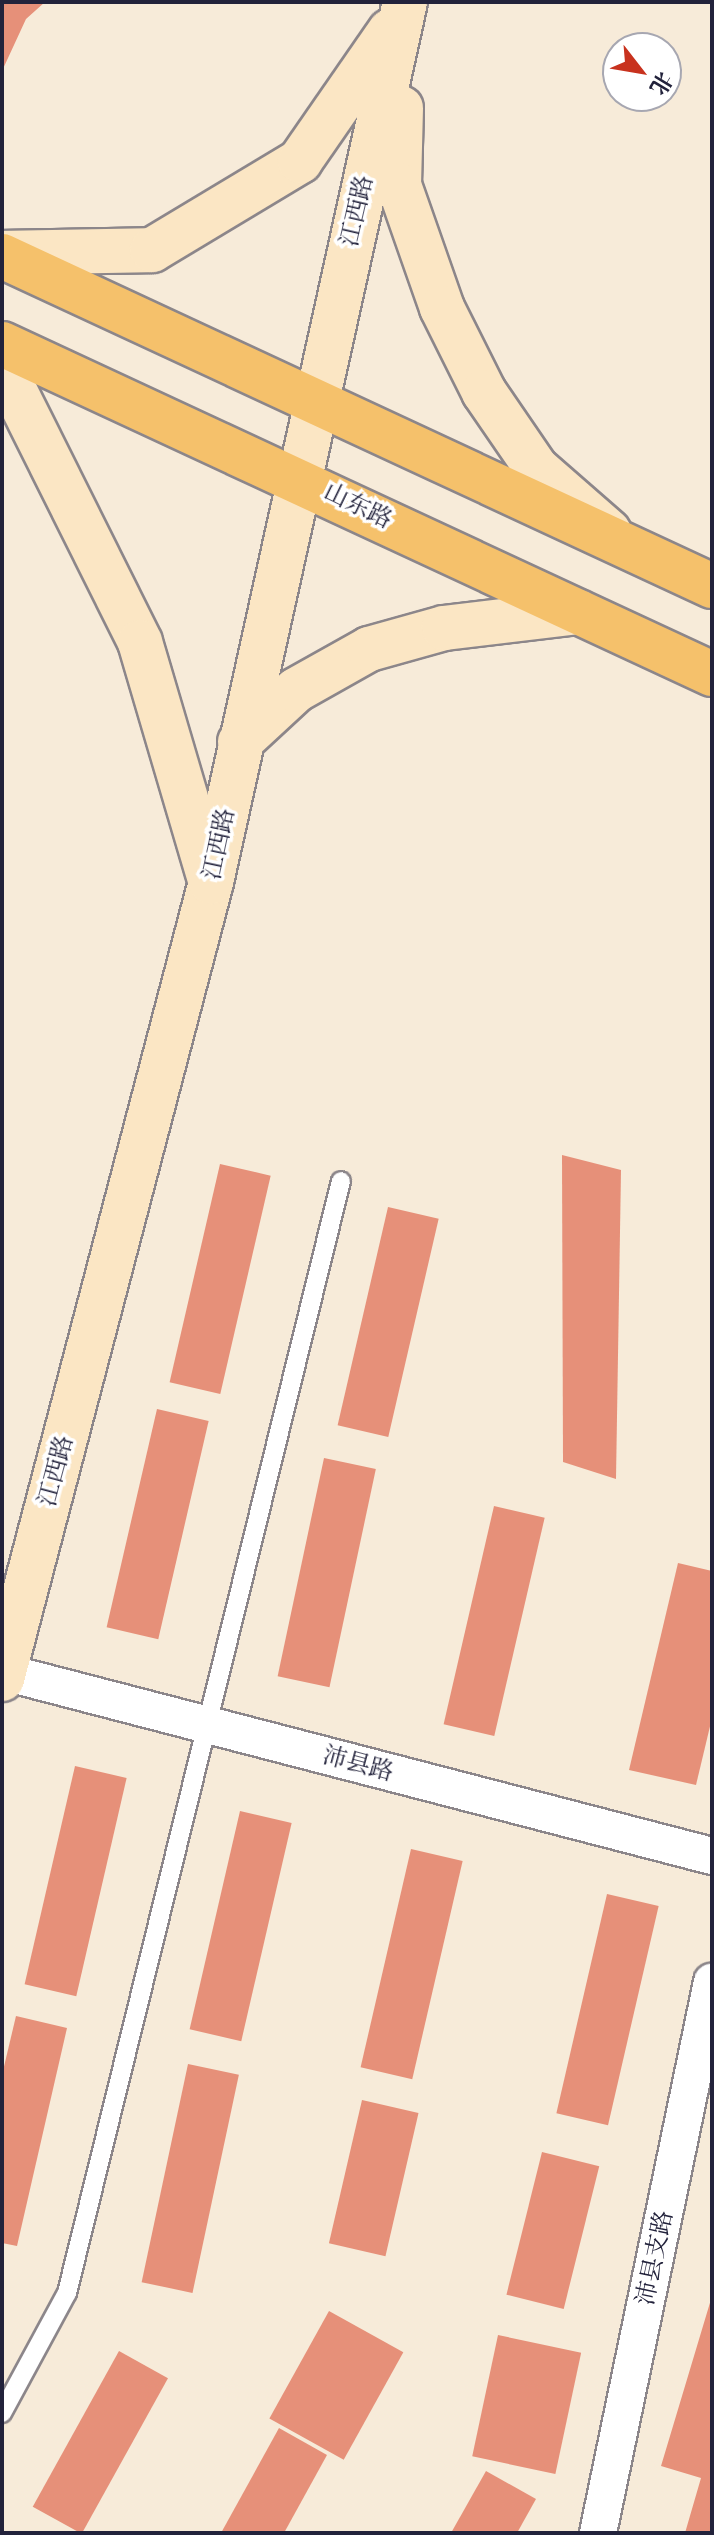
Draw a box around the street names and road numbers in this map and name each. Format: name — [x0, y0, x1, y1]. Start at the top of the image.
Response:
street label: 江西路 — [335, 173, 379, 249]
street label: 山东路 — [319, 477, 397, 535]
street label: 江西路 — [197, 806, 241, 882]
street label: 江西路 — [33, 1432, 79, 1510]
street label: 沛县路 — [319, 1741, 397, 1787]
street label: 沛县支路 — [631, 2208, 679, 2308]

